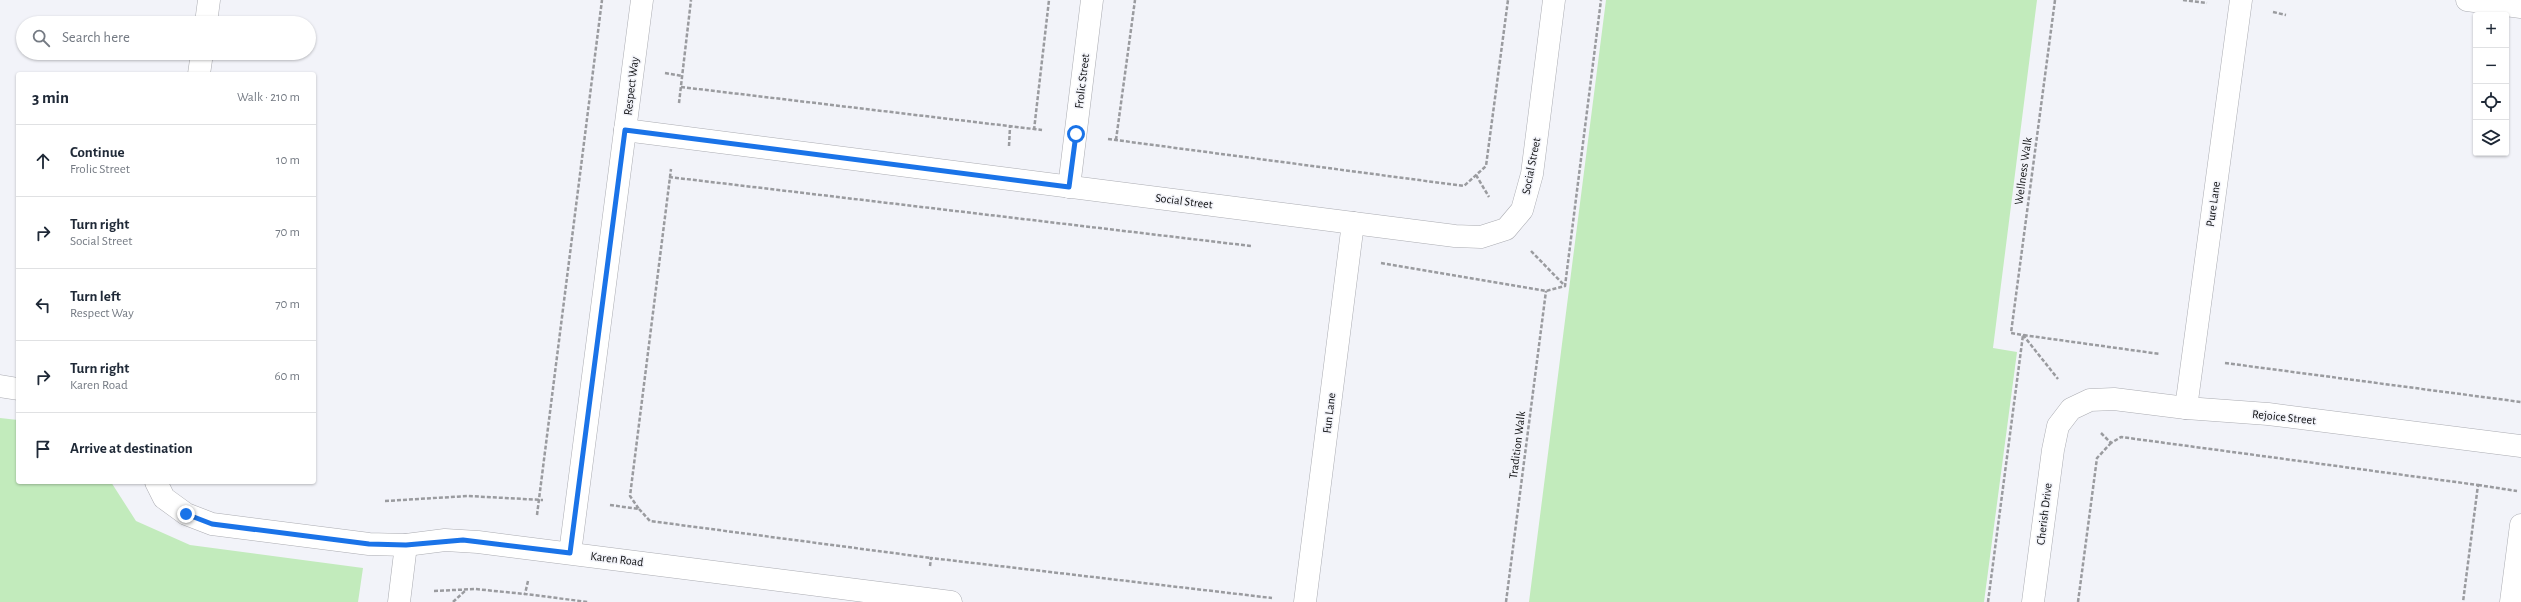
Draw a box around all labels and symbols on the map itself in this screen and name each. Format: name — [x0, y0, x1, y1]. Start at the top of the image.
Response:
street label: Frolic Street — [1073, 53, 1091, 109]
street label: Respect Way — [621, 56, 642, 116]
route start — [1067, 125, 1085, 143]
street label: Social Street — [1520, 136, 1542, 195]
street label: Wellness Walk — [2012, 136, 2034, 206]
street label: Pure Lane — [2204, 181, 2222, 227]
street label: Social Street — [1155, 192, 1213, 210]
street label: Fun Lane — [1321, 392, 1337, 434]
street label: Rejoice Street — [2251, 408, 2317, 427]
street label: Tradition Walk — [1507, 410, 1527, 480]
street label: Cherish Drive — [2034, 482, 2054, 546]
route end — [177, 505, 195, 523]
street label: Karen Road — [590, 550, 644, 568]

